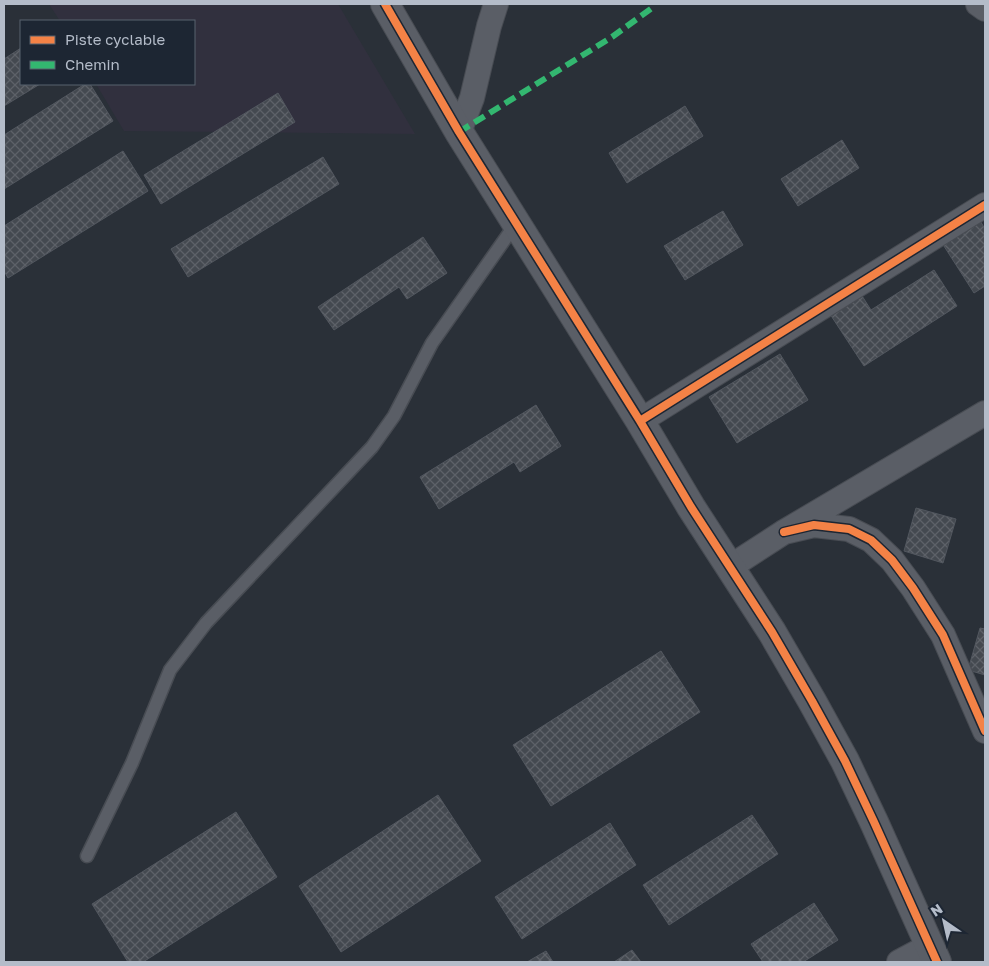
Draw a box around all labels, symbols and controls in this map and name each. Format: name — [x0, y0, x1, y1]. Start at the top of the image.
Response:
legend — [20, 20, 195, 85]
text: Piste cyclable — [65, 30, 166, 48]
text: Chemin — [65, 55, 120, 73]
north arrow — [919, 896, 969, 946]
text: N — [927, 900, 946, 920]

